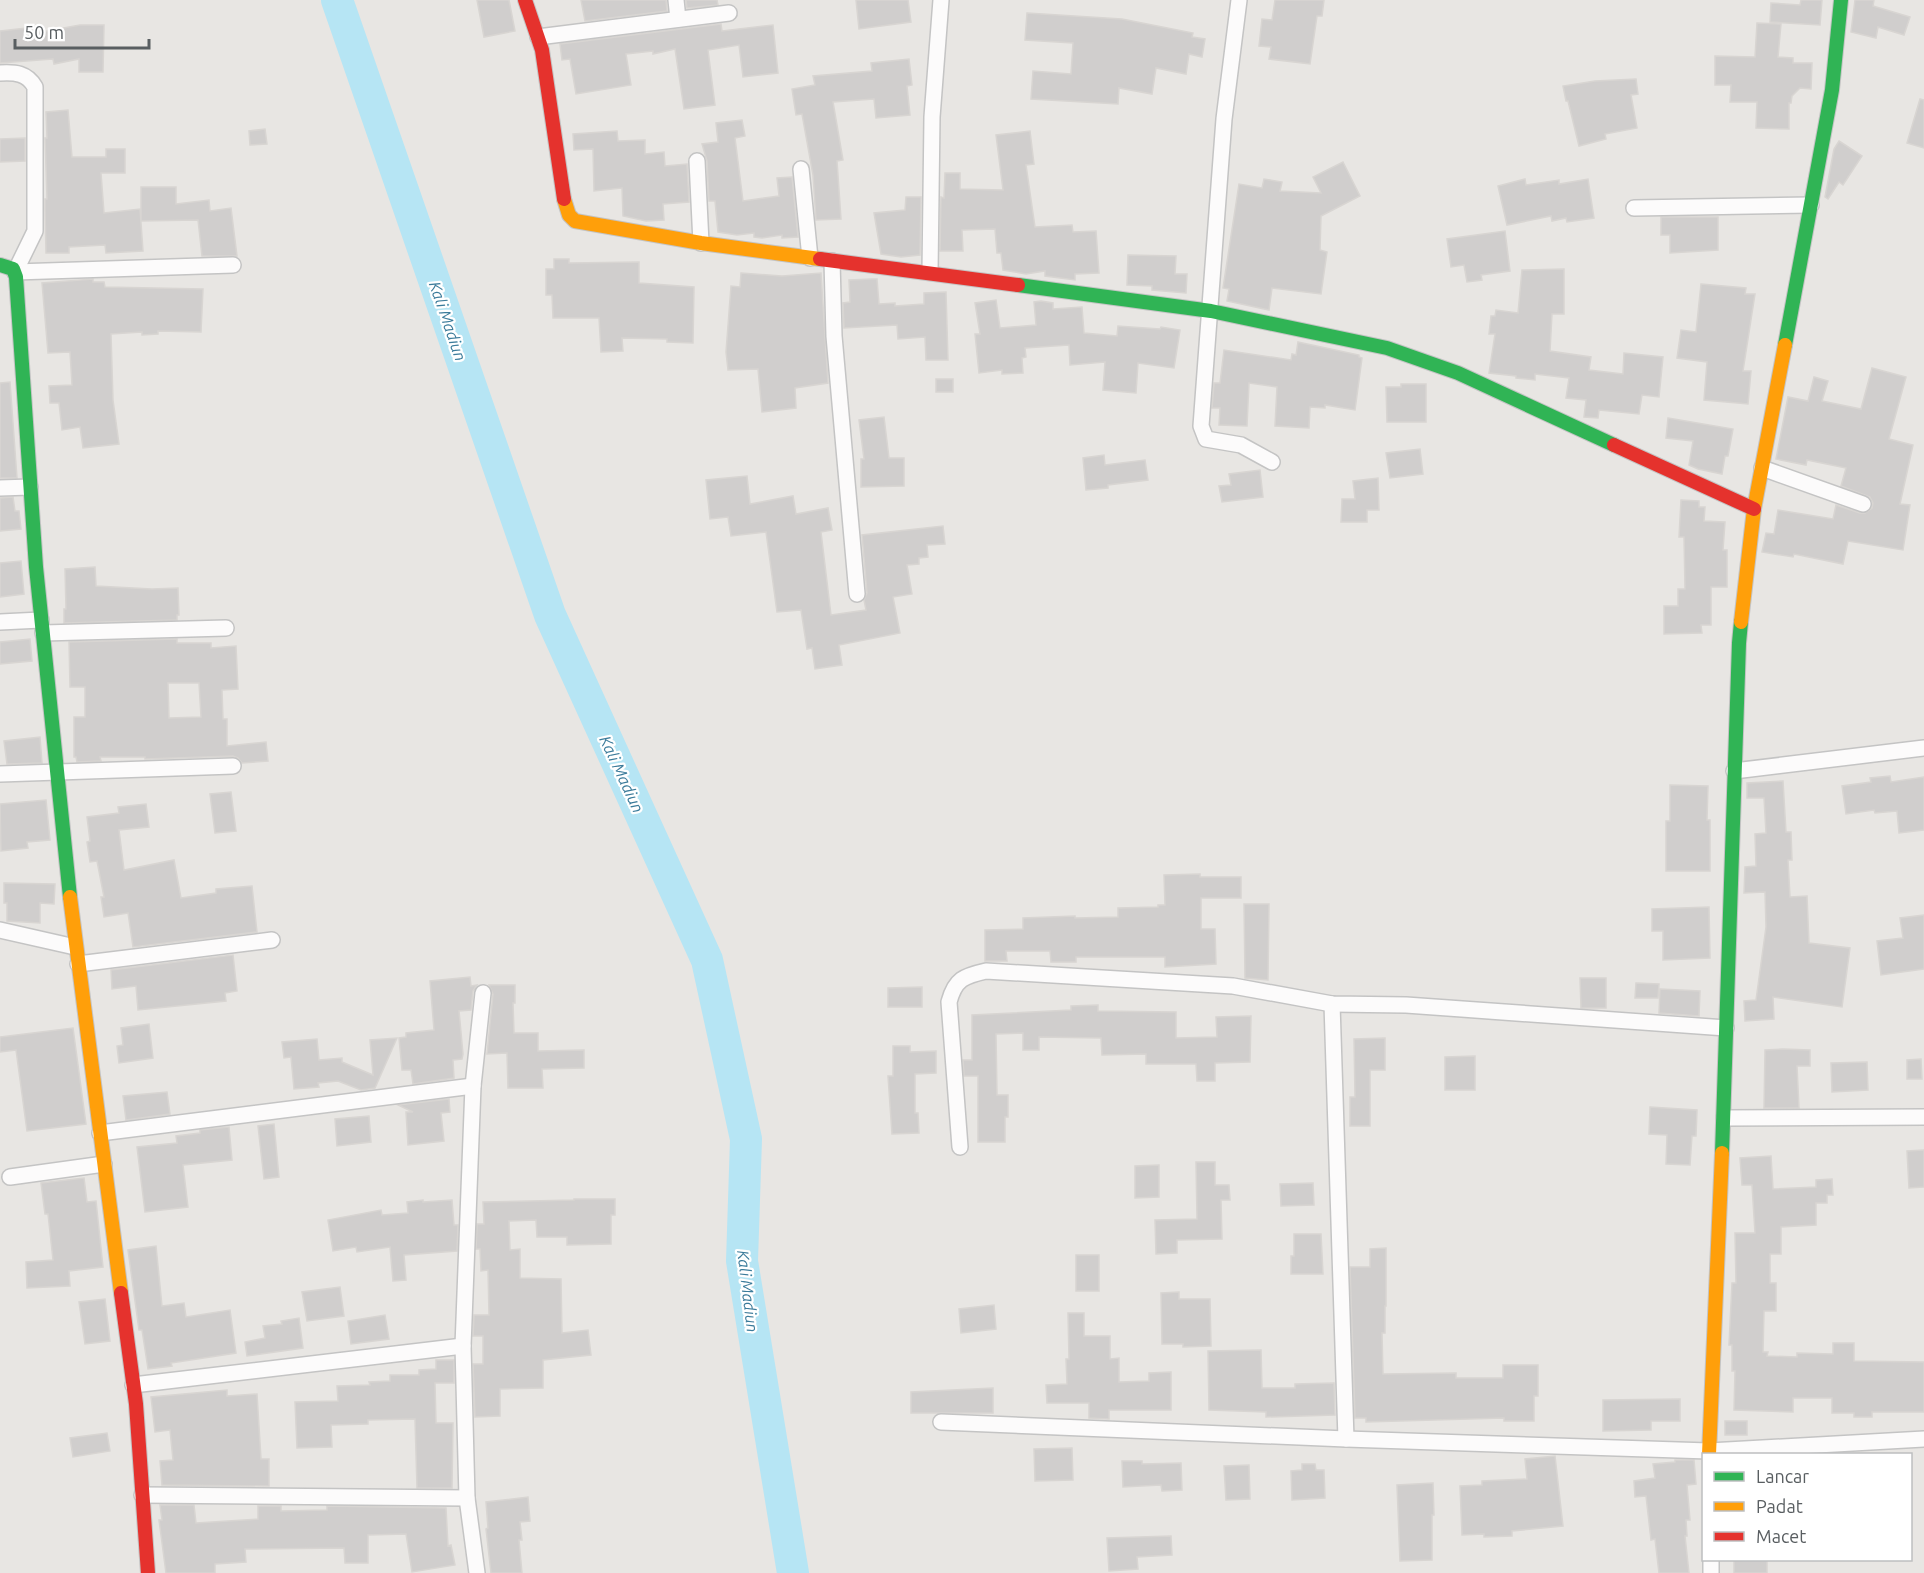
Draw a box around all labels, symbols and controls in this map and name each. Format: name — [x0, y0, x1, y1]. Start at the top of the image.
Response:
scale bar — [15, 12, 148, 50]
text: 50 m — [24, 22, 64, 42]
water label: Kali Madiun — [426, 279, 470, 363]
water label: Kali Madiun — [596, 733, 648, 815]
water label: Kali Madiun — [734, 1249, 762, 1333]
legend — [1702, 1453, 1912, 1561]
text: Lancar — [1756, 1466, 1809, 1486]
text: Padat — [1756, 1496, 1803, 1516]
text: Macet — [1756, 1526, 1806, 1546]

